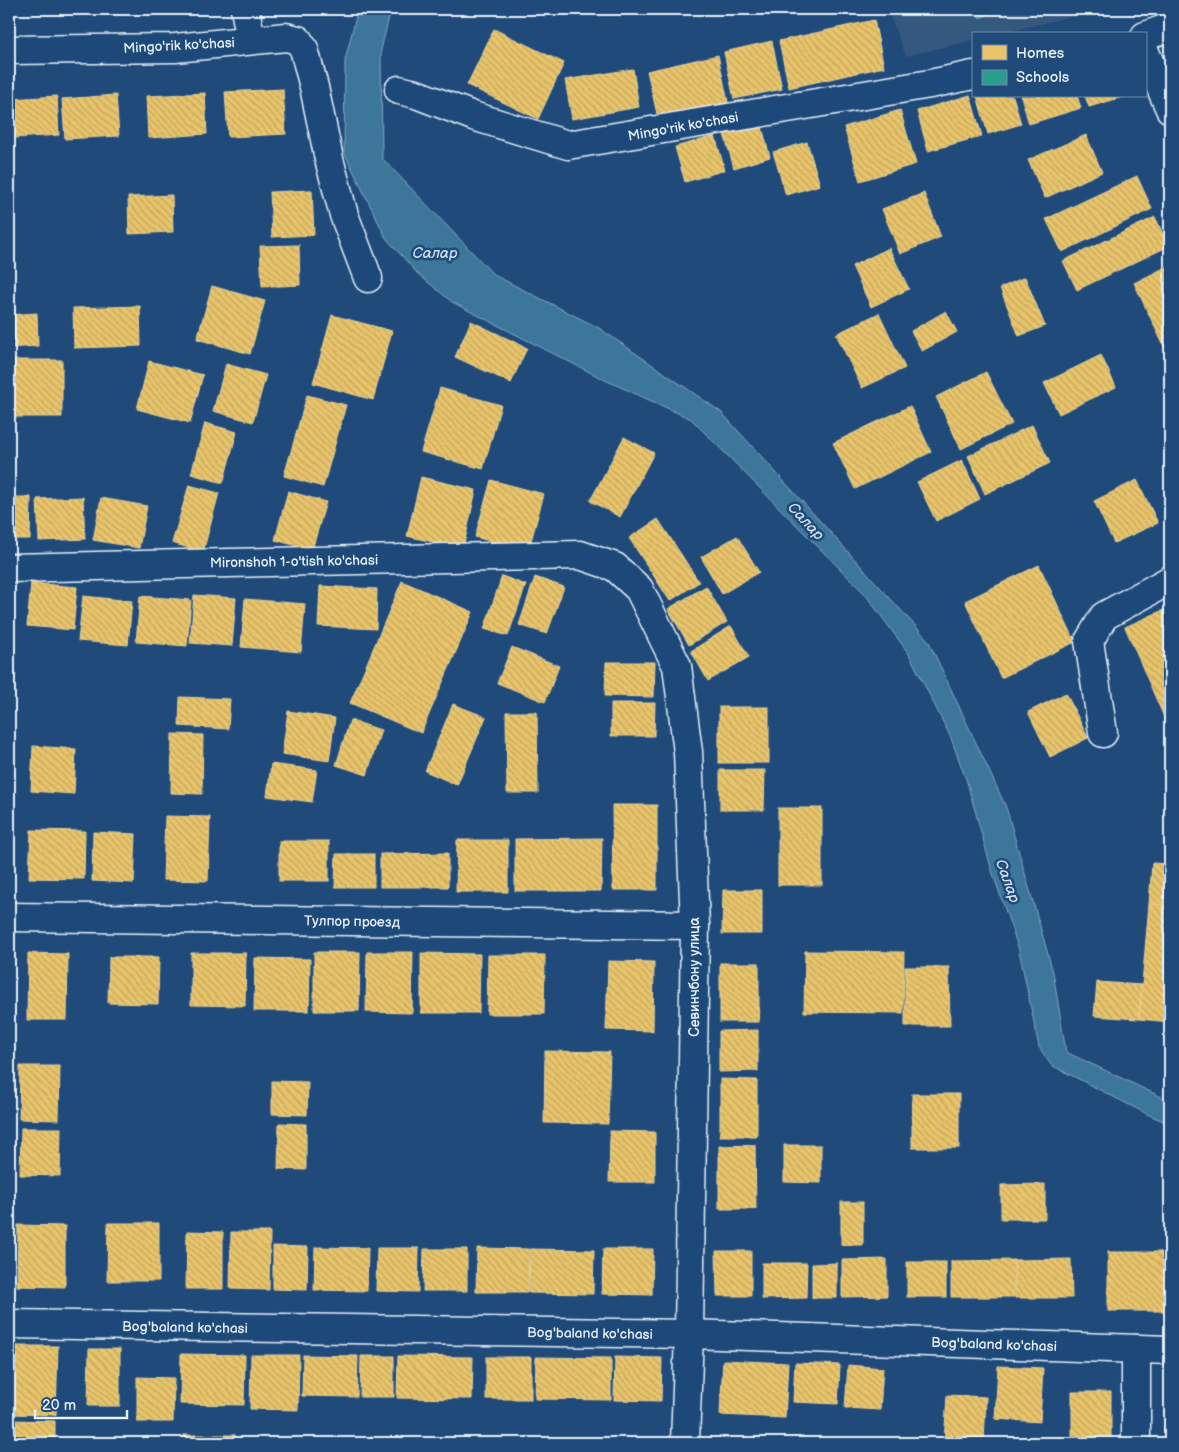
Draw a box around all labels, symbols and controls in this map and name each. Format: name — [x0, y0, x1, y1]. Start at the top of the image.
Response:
legend — [972, 32, 1146, 98]
street label: Mingo'rik ko'chasi — [123, 34, 235, 57]
text: Homes — [1016, 44, 1065, 63]
text: Schools — [1016, 68, 1070, 87]
street label: Mingo'rik ko'chasi — [627, 108, 740, 145]
water label: Салар — [413, 244, 458, 263]
water label: Салар — [783, 498, 828, 545]
street label: Mironshoh 1-o'tish ko'chasi — [210, 552, 378, 571]
water label: Салар — [991, 857, 1024, 906]
street label: Тулпор проезд — [304, 912, 401, 931]
street label: Севинчбону улица — [686, 917, 703, 1037]
street label: Bog'baland ko'chasi — [122, 1318, 248, 1337]
street label: Bog'baland ko'chasi — [527, 1324, 653, 1343]
street label: Bog'baland ko'chasi — [931, 1334, 1057, 1355]
scale bar — [35, 1387, 128, 1419]
text: 20 m — [42, 1396, 76, 1415]

